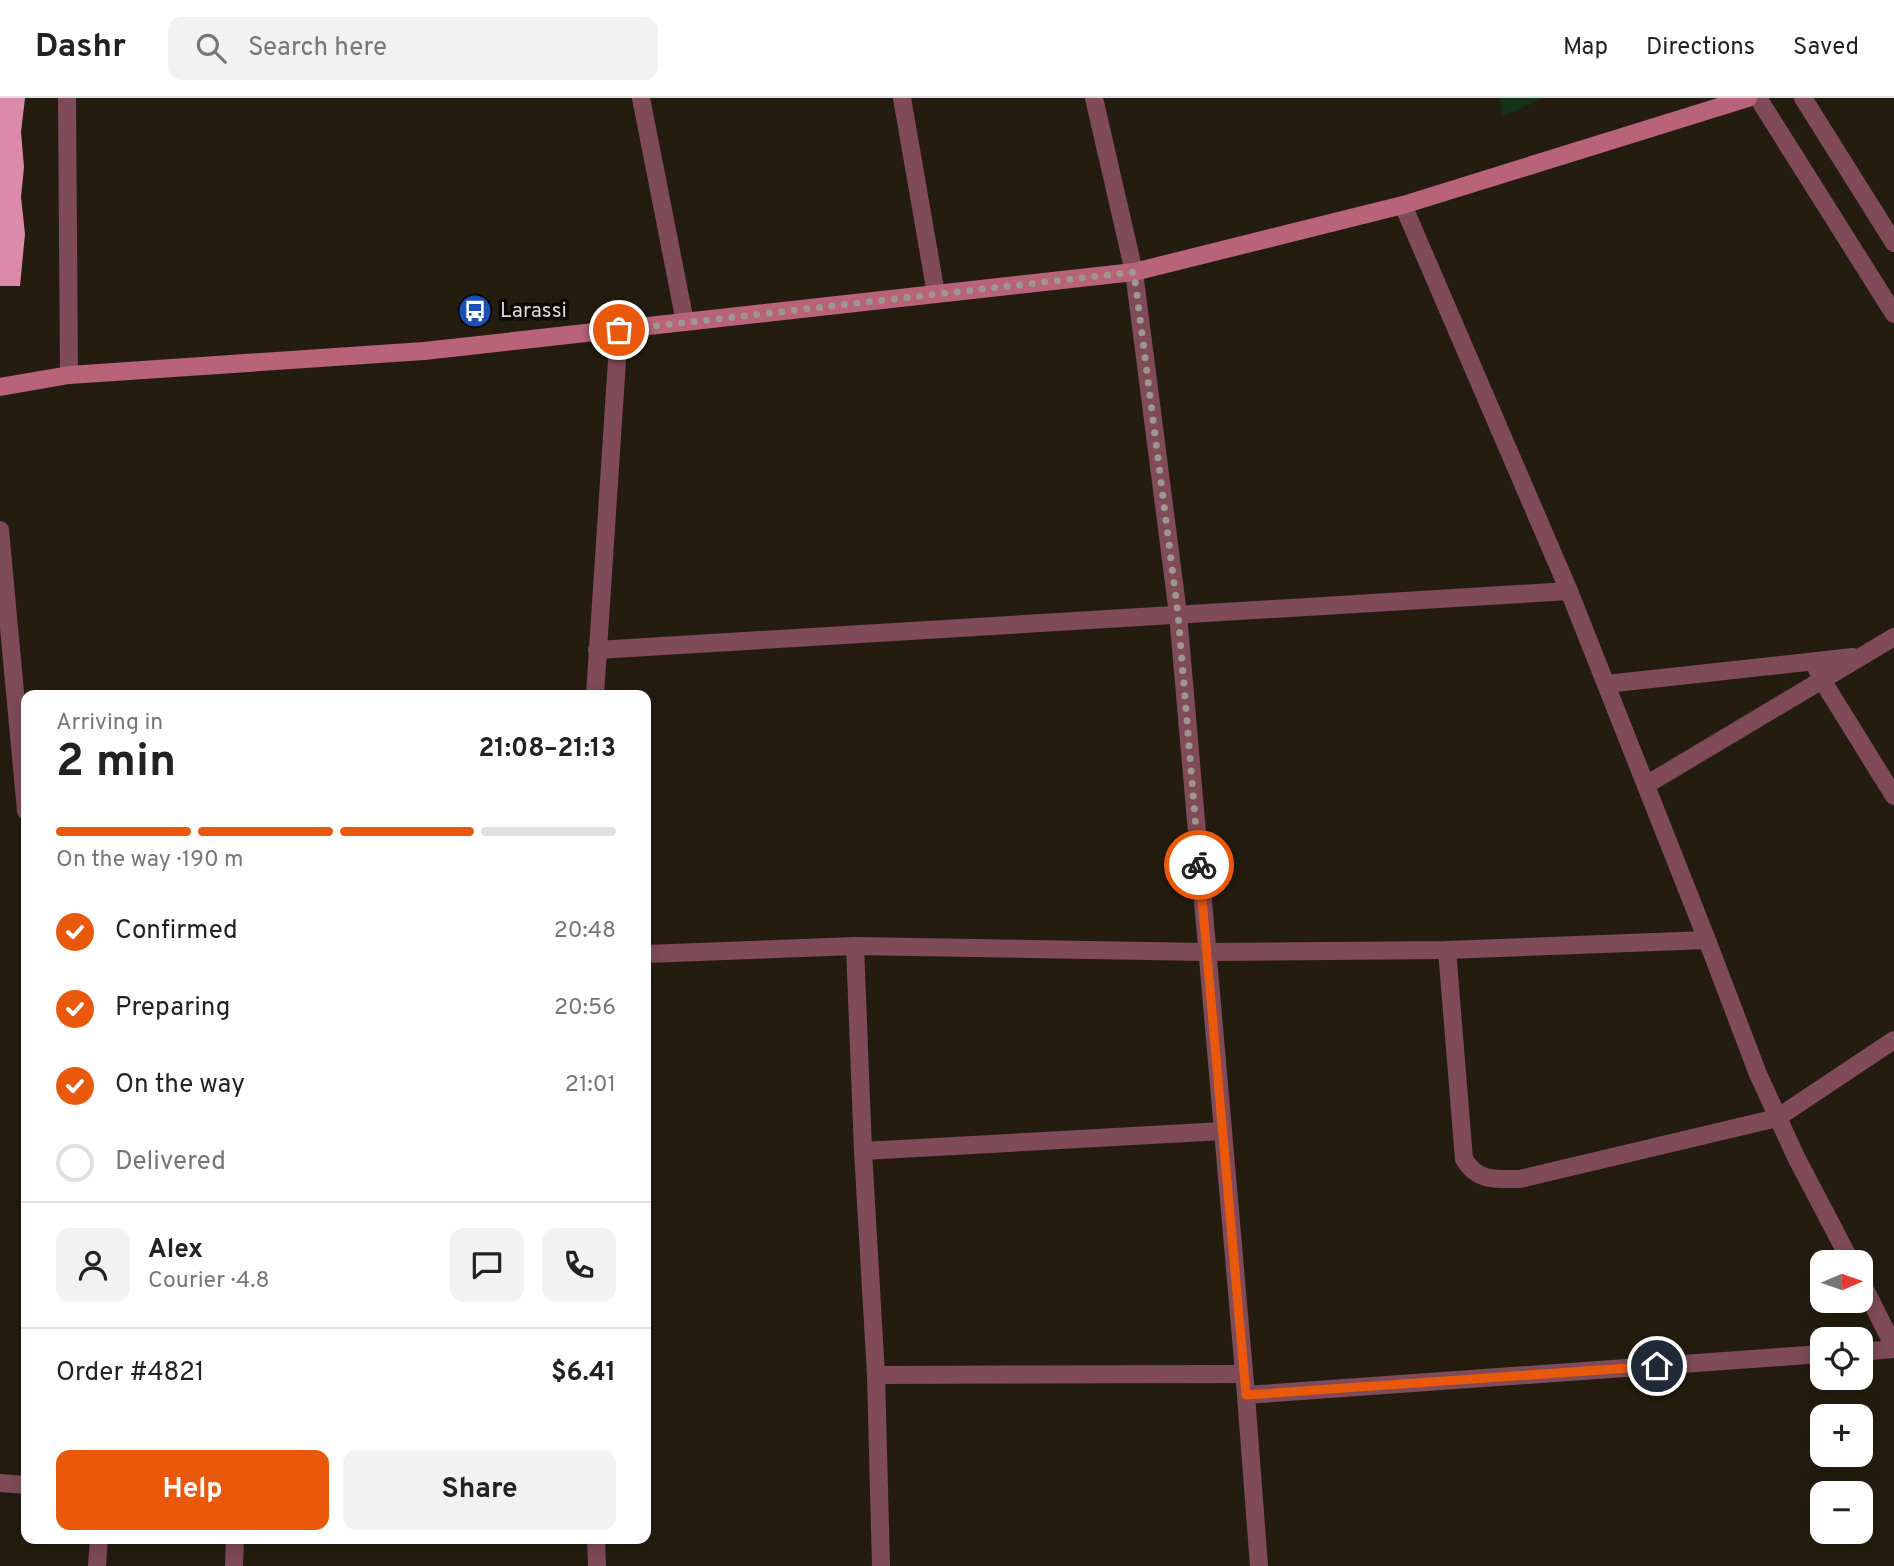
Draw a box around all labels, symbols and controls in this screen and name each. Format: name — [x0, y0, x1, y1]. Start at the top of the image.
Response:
search box — [168, 17, 658, 80]
text: Dashr — [35, 27, 126, 69]
icon: search — [192, 29, 230, 67]
text: Search here — [248, 32, 387, 65]
text: Map — [1563, 33, 1608, 63]
text: Directions — [1646, 33, 1755, 63]
text: Saved — [1793, 33, 1859, 63]
bus stop icon: Larassi — [456, 292, 494, 330]
place label: Larassi — [500, 298, 567, 325]
pin — [589, 300, 649, 360]
icon: bag — [600, 311, 638, 349]
text: Arriving in — [56, 709, 163, 738]
text: 21:08–21:13 — [478, 733, 616, 766]
text: 2 min — [56, 734, 176, 793]
courier — [1164, 830, 1234, 900]
text: On the way · 190 m — [56, 846, 244, 875]
icon: bike — [1180, 846, 1218, 884]
icon: check — [56, 913, 94, 951]
text: Confirmed — [115, 915, 238, 948]
text: 20:48 — [554, 917, 616, 946]
icon: check — [56, 990, 94, 1028]
text: Preparing — [115, 992, 230, 1025]
text: 20:56 — [554, 994, 616, 1023]
icon: check — [56, 1067, 94, 1105]
text: On the way — [115, 1069, 245, 1102]
text: 21:01 — [565, 1071, 616, 1100]
text: Delivered — [115, 1146, 226, 1179]
button: person — [56, 1228, 130, 1302]
button: chat — [450, 1228, 524, 1302]
button: phone — [542, 1228, 616, 1302]
text: Alex — [148, 1234, 203, 1267]
north arrow — [1810, 1250, 1872, 1312]
map controls — [1810, 1250, 1873, 1544]
text: Courier · 4.8 — [148, 1267, 269, 1296]
button: locate — [1810, 1327, 1873, 1390]
pin — [1627, 1336, 1687, 1396]
icon: home — [1638, 1347, 1676, 1385]
text: Order #4821 — [56, 1357, 205, 1390]
text: $6.41 — [551, 1357, 616, 1390]
button: + — [1810, 1404, 1873, 1467]
button: Help — [56, 1450, 329, 1530]
button: Share — [343, 1450, 616, 1530]
button: − — [1810, 1481, 1873, 1544]

